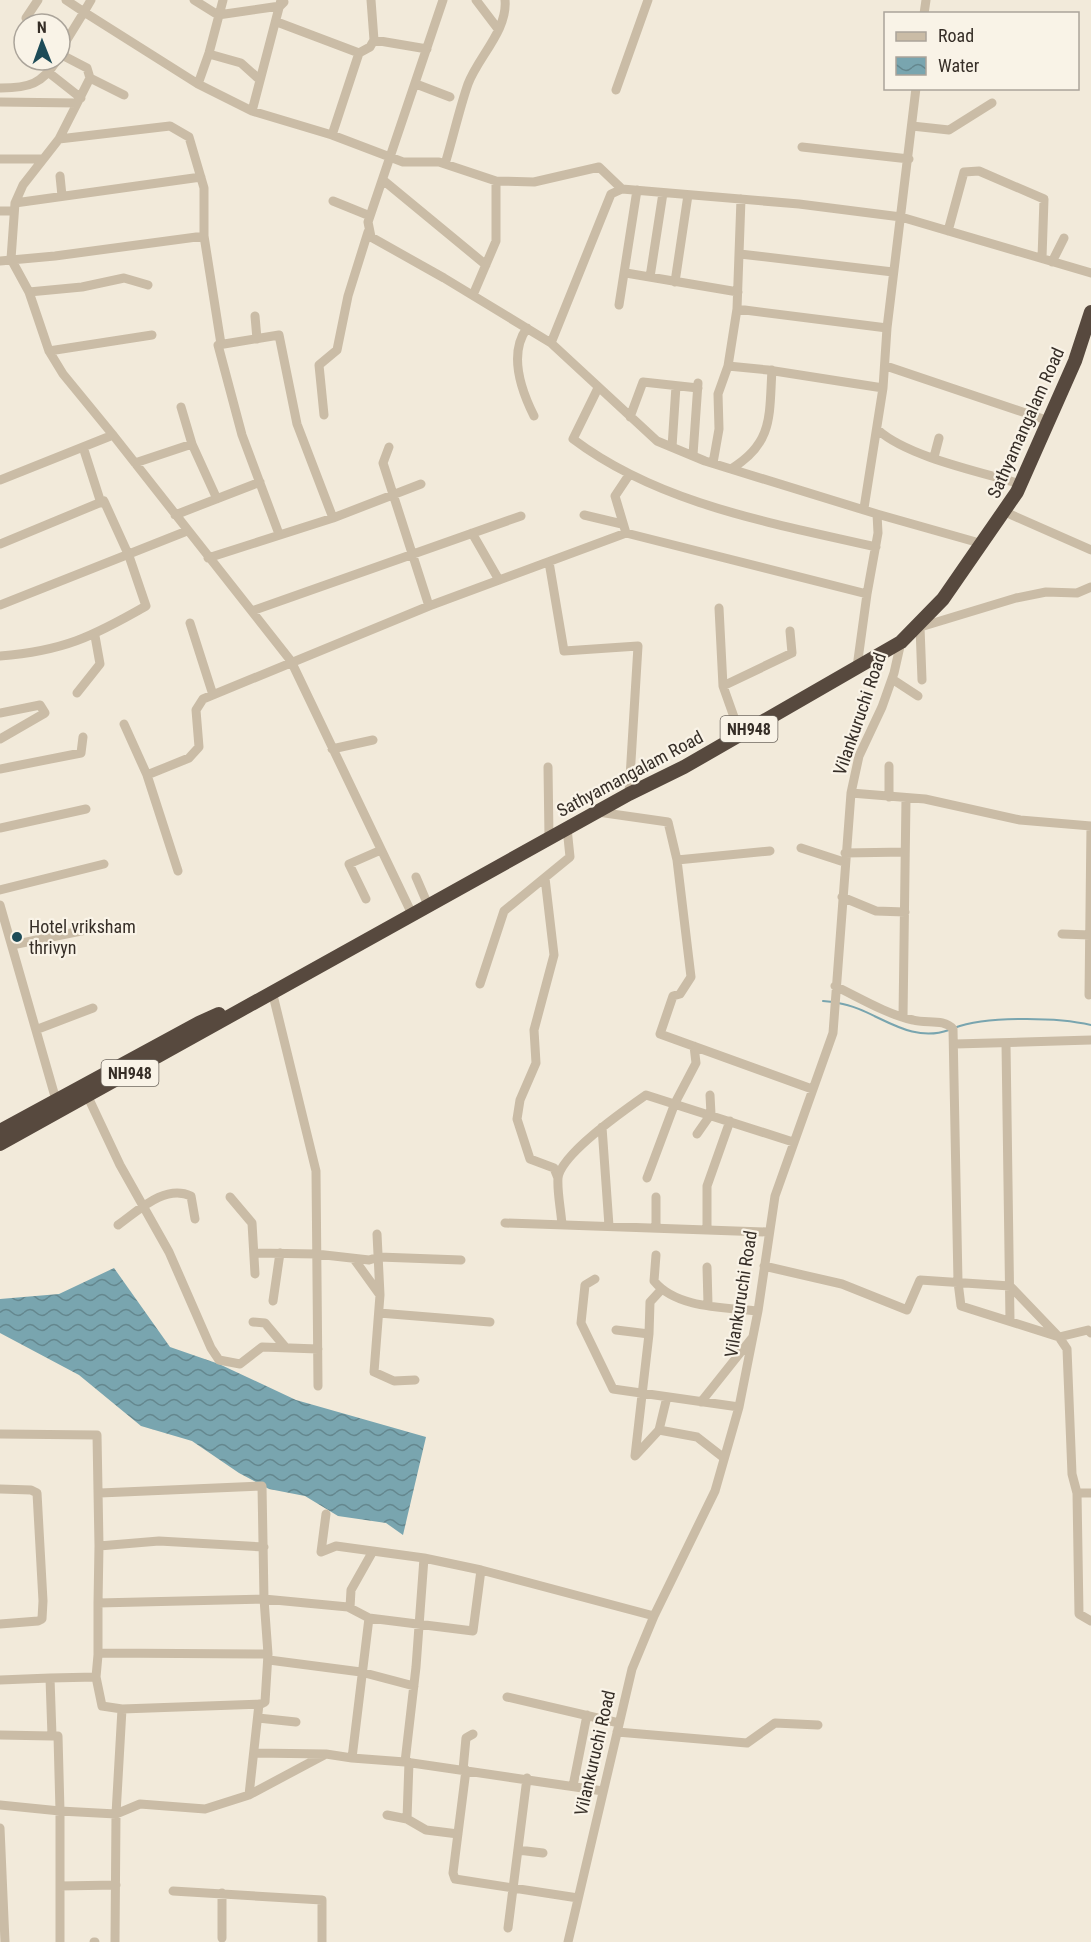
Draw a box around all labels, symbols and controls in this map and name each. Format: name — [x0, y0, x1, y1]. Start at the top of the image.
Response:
north arrow — [12, 12, 72, 72]
legend — [884, 12, 1079, 90]
text: N — [37, 18, 47, 37]
text: Road — [938, 25, 974, 46]
text: Water — [938, 55, 980, 76]
street label: Sathyamangalam Road — [983, 344, 1068, 501]
street label: Vilankuruchi Road — [829, 650, 890, 778]
road number: NH948 — [720, 716, 777, 742]
street label: Sathyamangalam Road — [553, 726, 707, 821]
place label: Hotel vriksham thrivyn — [29, 916, 136, 958]
marker: Hotel vriksham thrivyn — [10, 930, 24, 944]
road number: NH948 — [102, 1060, 158, 1086]
street label: Vilankuruchi Road — [720, 1229, 761, 1359]
street label: Vilankuruchi Road — [570, 1688, 619, 1818]

